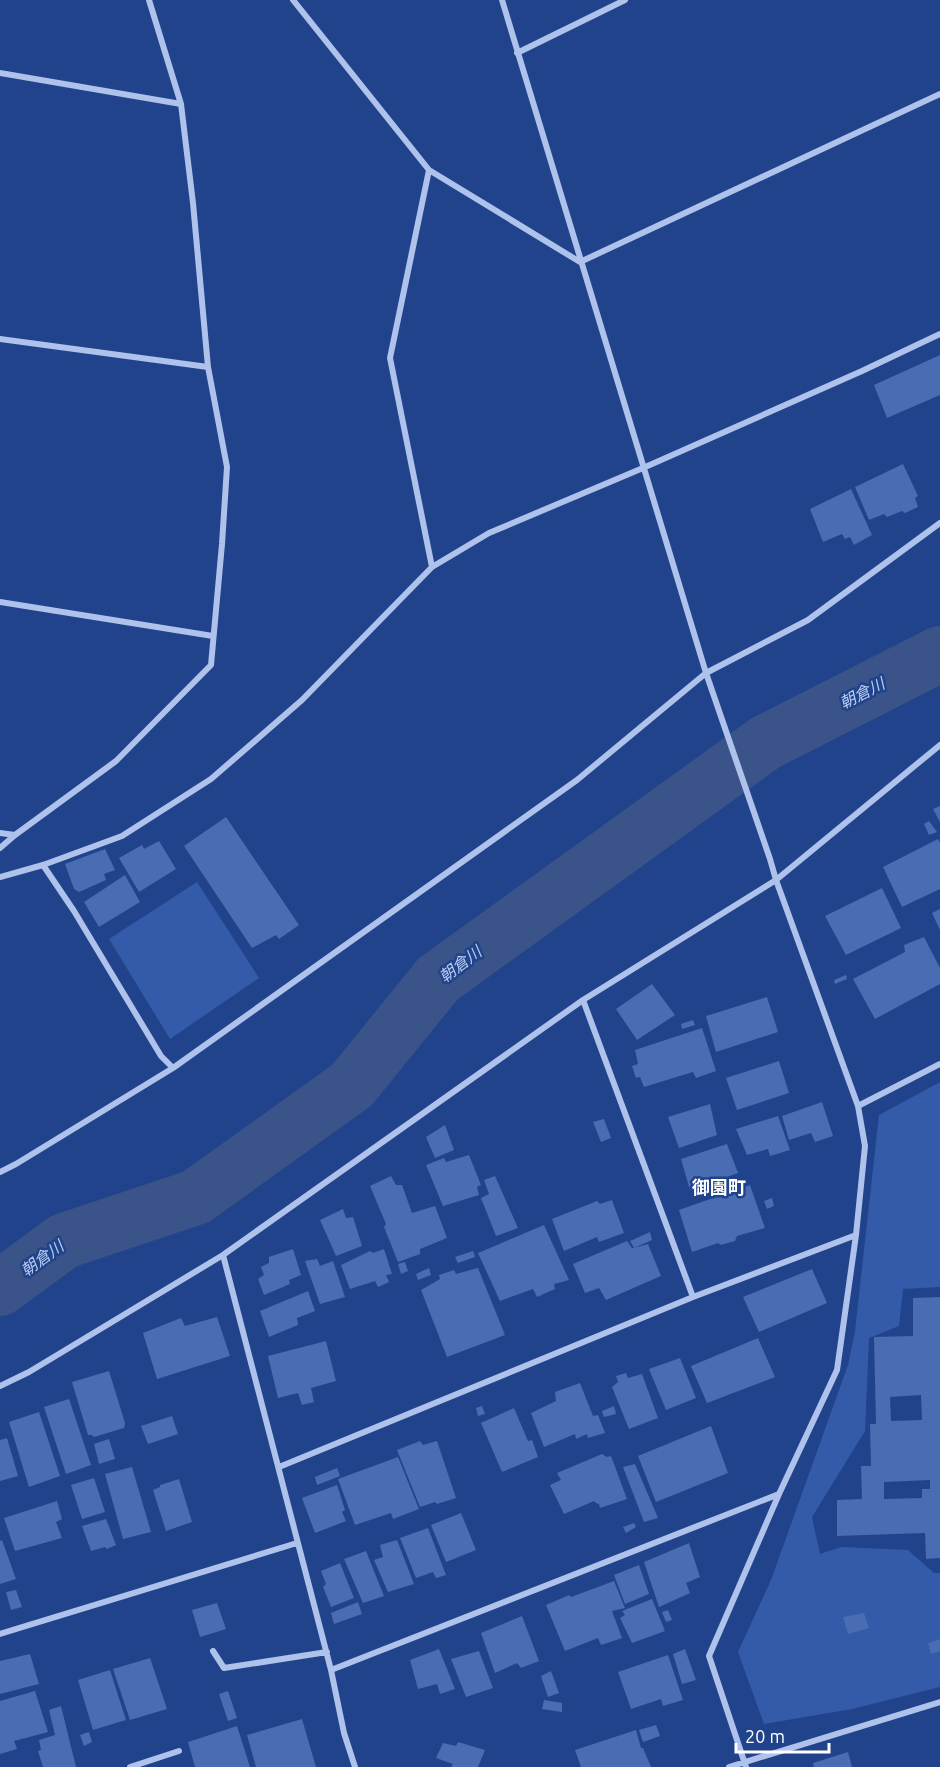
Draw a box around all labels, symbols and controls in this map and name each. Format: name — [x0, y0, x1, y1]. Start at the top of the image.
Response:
water label: 朝倉川 — [837, 673, 889, 712]
water label: 朝倉川 — [435, 941, 486, 986]
district label: 御園町 — [691, 1177, 746, 1197]
water label: 朝倉川 — [17, 1235, 68, 1279]
scale bar — [736, 1716, 829, 1754]
text: 20 m — [745, 1726, 785, 1746]

